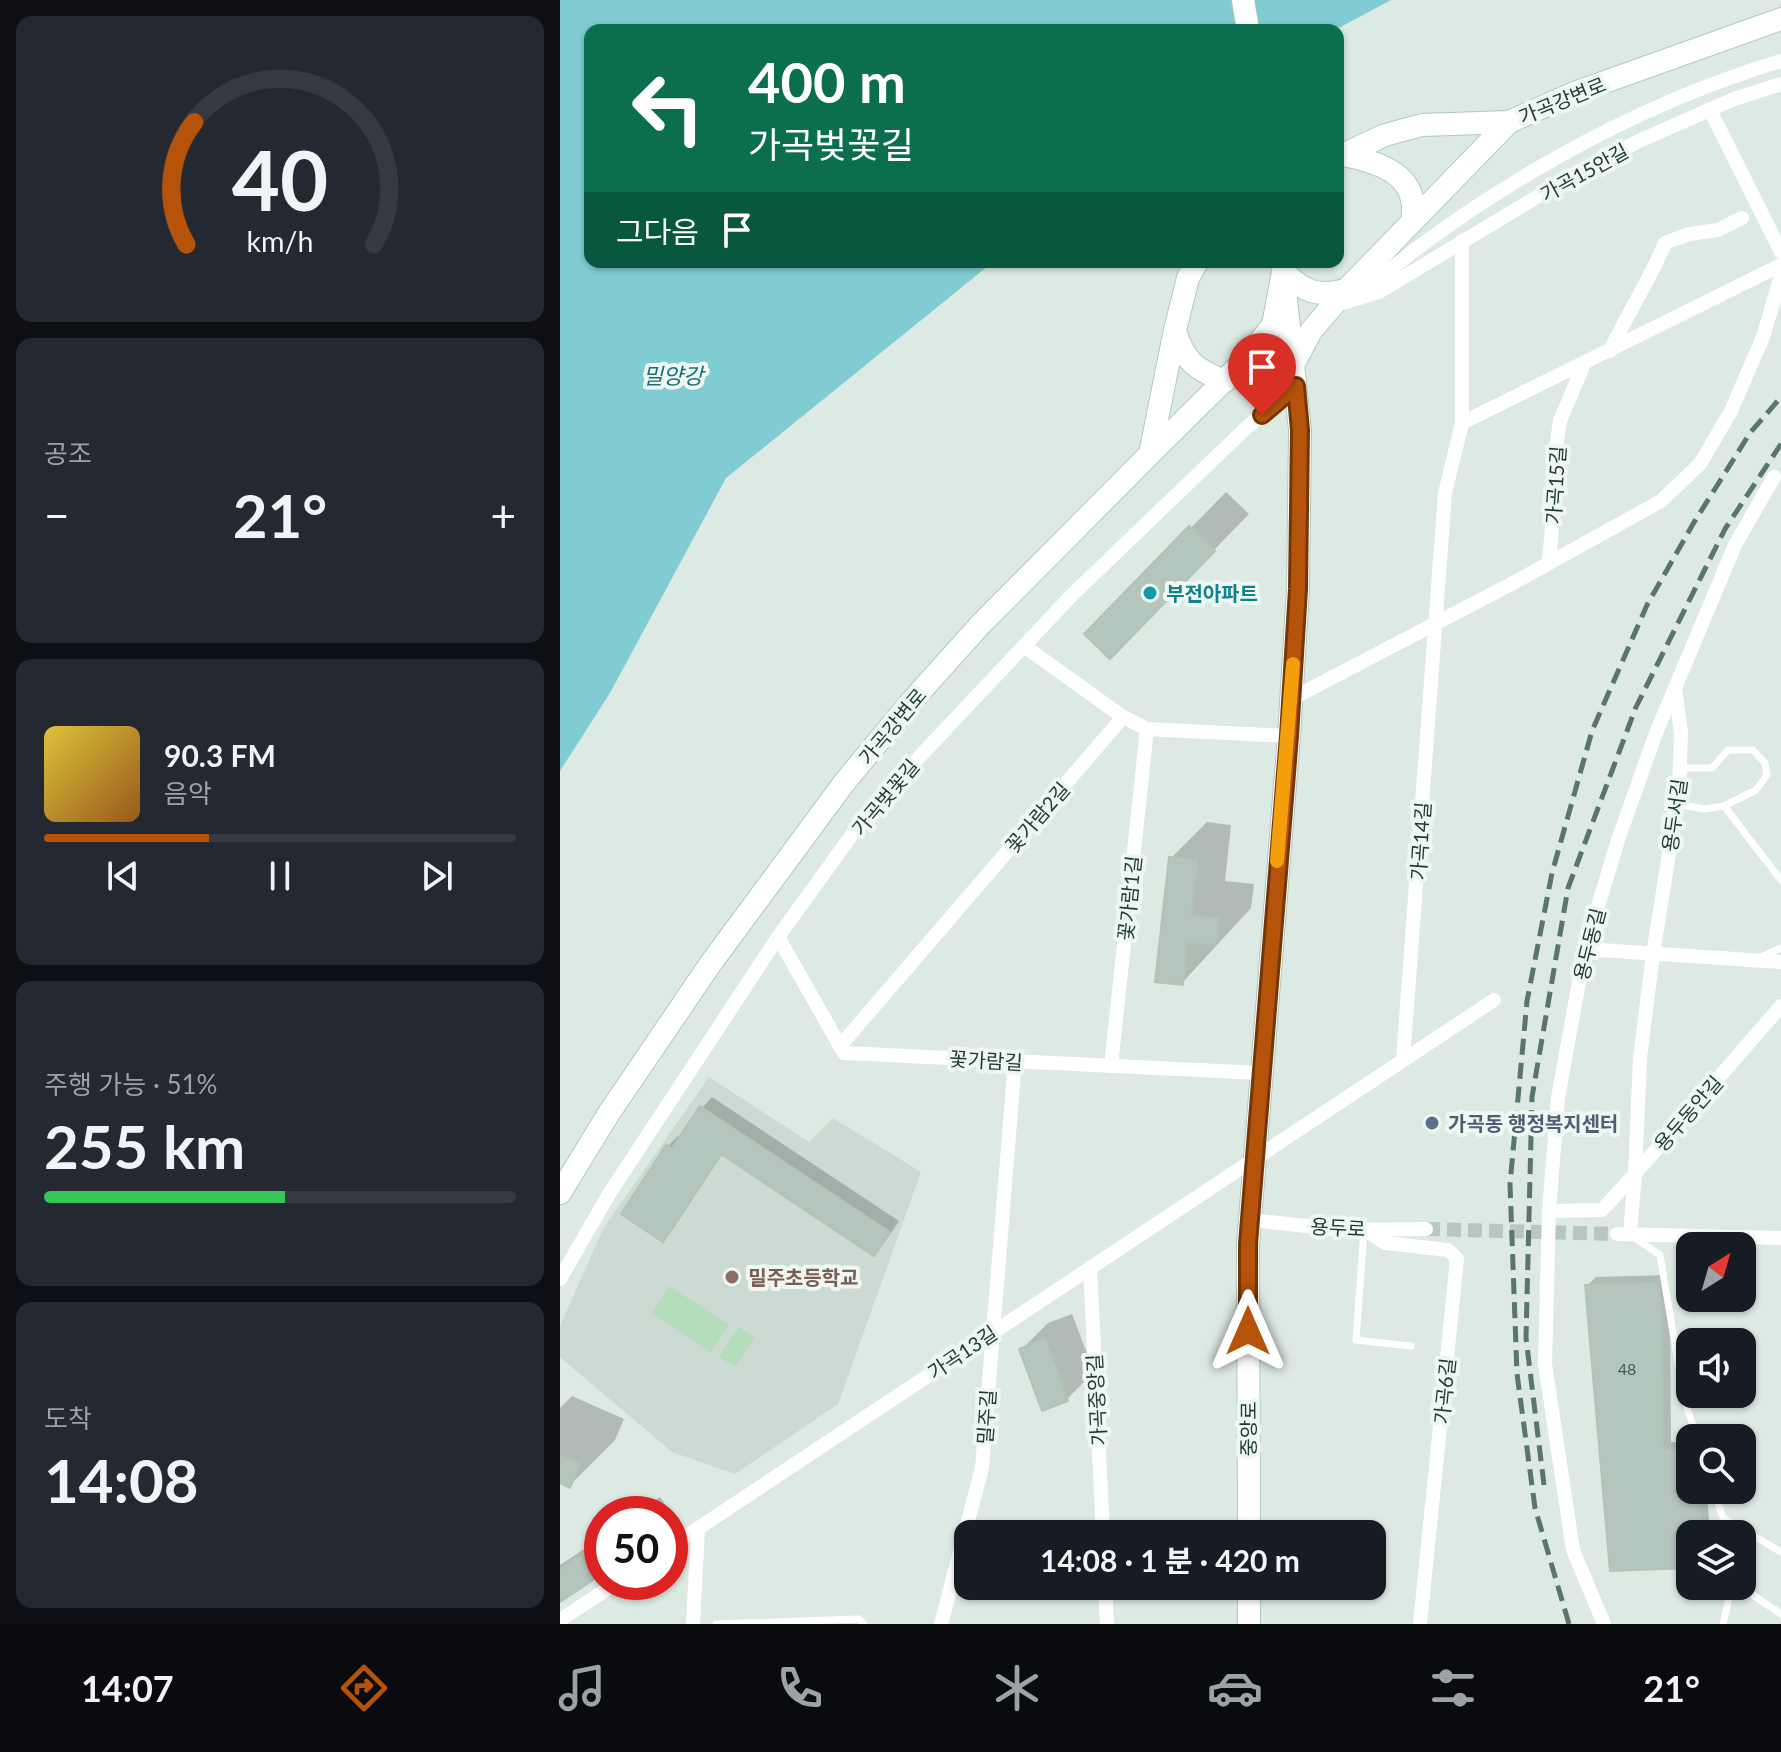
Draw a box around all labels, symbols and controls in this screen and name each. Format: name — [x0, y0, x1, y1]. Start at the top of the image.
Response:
text: 400 m — [748, 48, 906, 115]
icon: left — [616, 56, 720, 160]
street label: 가곡강변로 — [1515, 72, 1609, 128]
text: 가곡벚꽃길 — [748, 122, 914, 166]
text: 40 — [232, 128, 328, 228]
street label: 가곡15안길 — [1536, 138, 1632, 206]
icon: arrive — [715, 208, 759, 252]
text: 그다음 — [616, 213, 699, 249]
text: km/h — [247, 224, 313, 258]
pin — [1228, 333, 1296, 415]
icon: arrive — [1240, 345, 1284, 389]
water label: 밀양강 — [643, 362, 706, 389]
text: 공조 — [44, 437, 92, 469]
street label: 가곡15길 — [1540, 445, 1570, 525]
text: 21° — [233, 479, 327, 551]
text: − — [44, 489, 70, 541]
text: + — [490, 489, 516, 541]
place label: 부전아파트 — [1166, 581, 1258, 605]
marker: 부전아파트 — [1141, 584, 1159, 602]
street label: 가곡강변로 — [853, 683, 931, 769]
text: 90.3 FM — [164, 737, 276, 773]
street label: 가곡벚꽃길 — [846, 754, 924, 840]
text: 음악 — [164, 777, 212, 809]
street label: 꽃가람2길 — [1000, 777, 1074, 857]
street label: 용두서길 — [1657, 777, 1691, 853]
street label: 가곡14길 — [1405, 801, 1435, 881]
icon: previous — [101, 854, 145, 898]
icon: pause — [258, 854, 302, 898]
icon: next — [415, 854, 459, 898]
street label: 꽃가람1길 — [1113, 854, 1145, 942]
street label: 용두동길 — [1568, 905, 1610, 983]
street label: 꽃가람길 — [949, 1046, 1023, 1074]
text: 주행 가능 · 51% — [44, 1068, 217, 1100]
street label: 용두동안길 — [1649, 1070, 1727, 1156]
text: 255 km — [44, 1110, 245, 1182]
place label: 가곡동 행정복지센터 — [1448, 1111, 1618, 1135]
marker: 가곡동 행정복지센터 — [1423, 1114, 1441, 1132]
street label: 용두로 — [1310, 1214, 1366, 1240]
north arrow — [1676, 1232, 1756, 1312]
map controls — [1676, 1232, 1756, 1600]
place label: 밀주초등학교 — [748, 1265, 858, 1289]
marker: 밀주초등학교 — [723, 1268, 741, 1286]
position arrow — [1206, 1289, 1290, 1373]
street label: 가곡13길 — [923, 1320, 1001, 1384]
button: sound — [1676, 1328, 1756, 1408]
street label: 가곡중앙길 — [1082, 1353, 1110, 1447]
street label: 가곡6길 — [1429, 1357, 1459, 1425]
house number: 48 — [1618, 1359, 1636, 1378]
street label: 밀주길 — [972, 1389, 1000, 1445]
street label: 중앙로 — [1236, 1401, 1260, 1457]
text: 도착 — [44, 1402, 92, 1434]
button: search — [1676, 1424, 1756, 1504]
text: 14:08 — [44, 1444, 199, 1516]
speed limit sign: 50 — [584, 1496, 688, 1600]
button: layers — [1676, 1520, 1756, 1600]
text: 14:08 · 1 분 · 420 m — [1040, 1542, 1300, 1578]
icon: directions — [336, 1660, 392, 1716]
icon: music — [554, 1660, 610, 1716]
icon: phone — [772, 1660, 828, 1716]
icon: climate — [989, 1660, 1045, 1716]
icon: car — [1207, 1660, 1263, 1716]
icon: filters — [1425, 1660, 1481, 1716]
text: 14:07 — [81, 1666, 174, 1710]
text: 21° — [1643, 1666, 1700, 1710]

